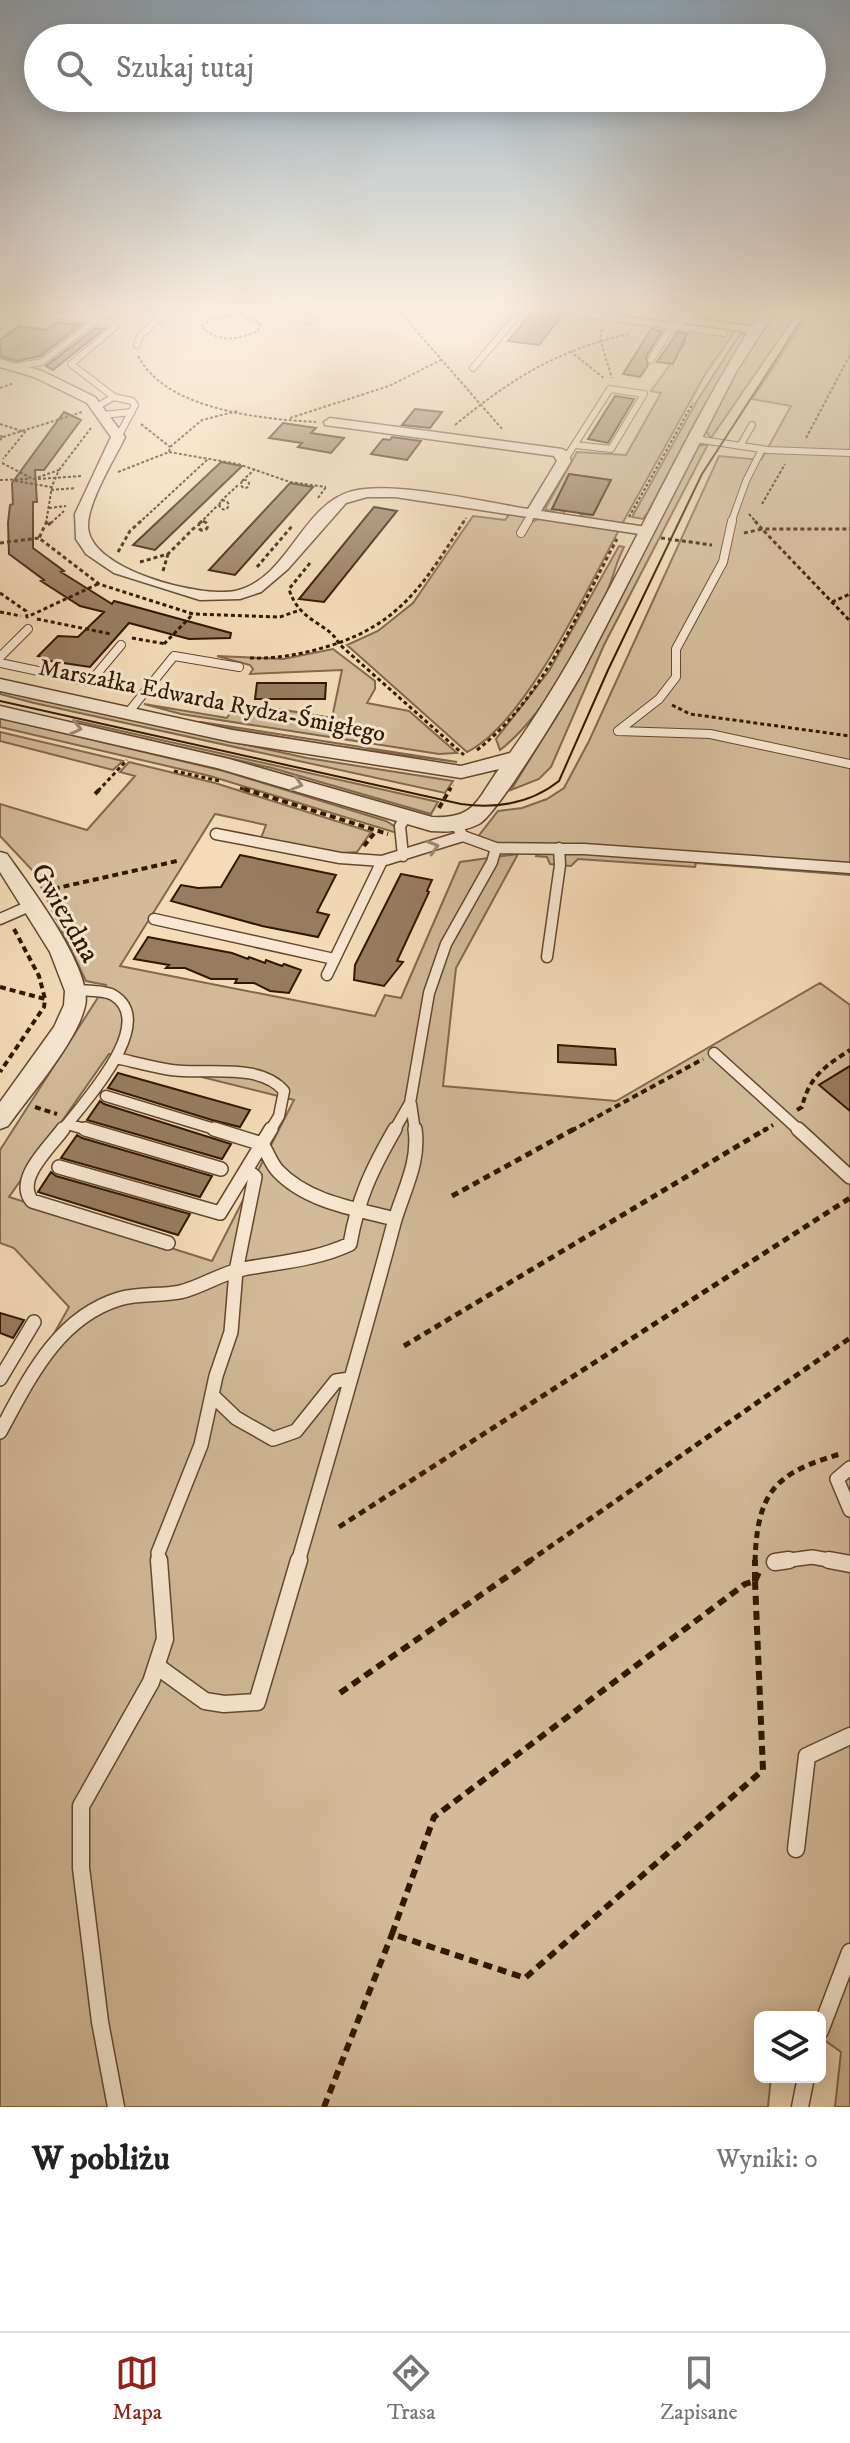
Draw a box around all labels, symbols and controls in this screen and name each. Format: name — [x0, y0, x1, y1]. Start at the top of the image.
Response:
search box — [24, 24, 826, 112]
icon: search — [52, 46, 96, 90]
text: Szukaj tutaj — [116, 50, 254, 87]
street label: Marszałka Edwarda Rydza-Śmigłego — [36, 652, 388, 749]
one-way arrow — [69, 719, 82, 736]
one-way arrow — [289, 775, 303, 791]
one-way arrow — [426, 840, 440, 856]
street label: Gwiezdna — [23, 857, 107, 969]
map controls — [754, 2011, 826, 2083]
button: layers — [754, 2011, 826, 2083]
text: W pobliżu — [32, 2138, 170, 2180]
text: Wyniki: 0 — [716, 2143, 818, 2176]
tab: Mapa — [112, 2351, 162, 2426]
tab: Trasa — [387, 2351, 436, 2426]
tab: Zapisane — [660, 2351, 738, 2426]

